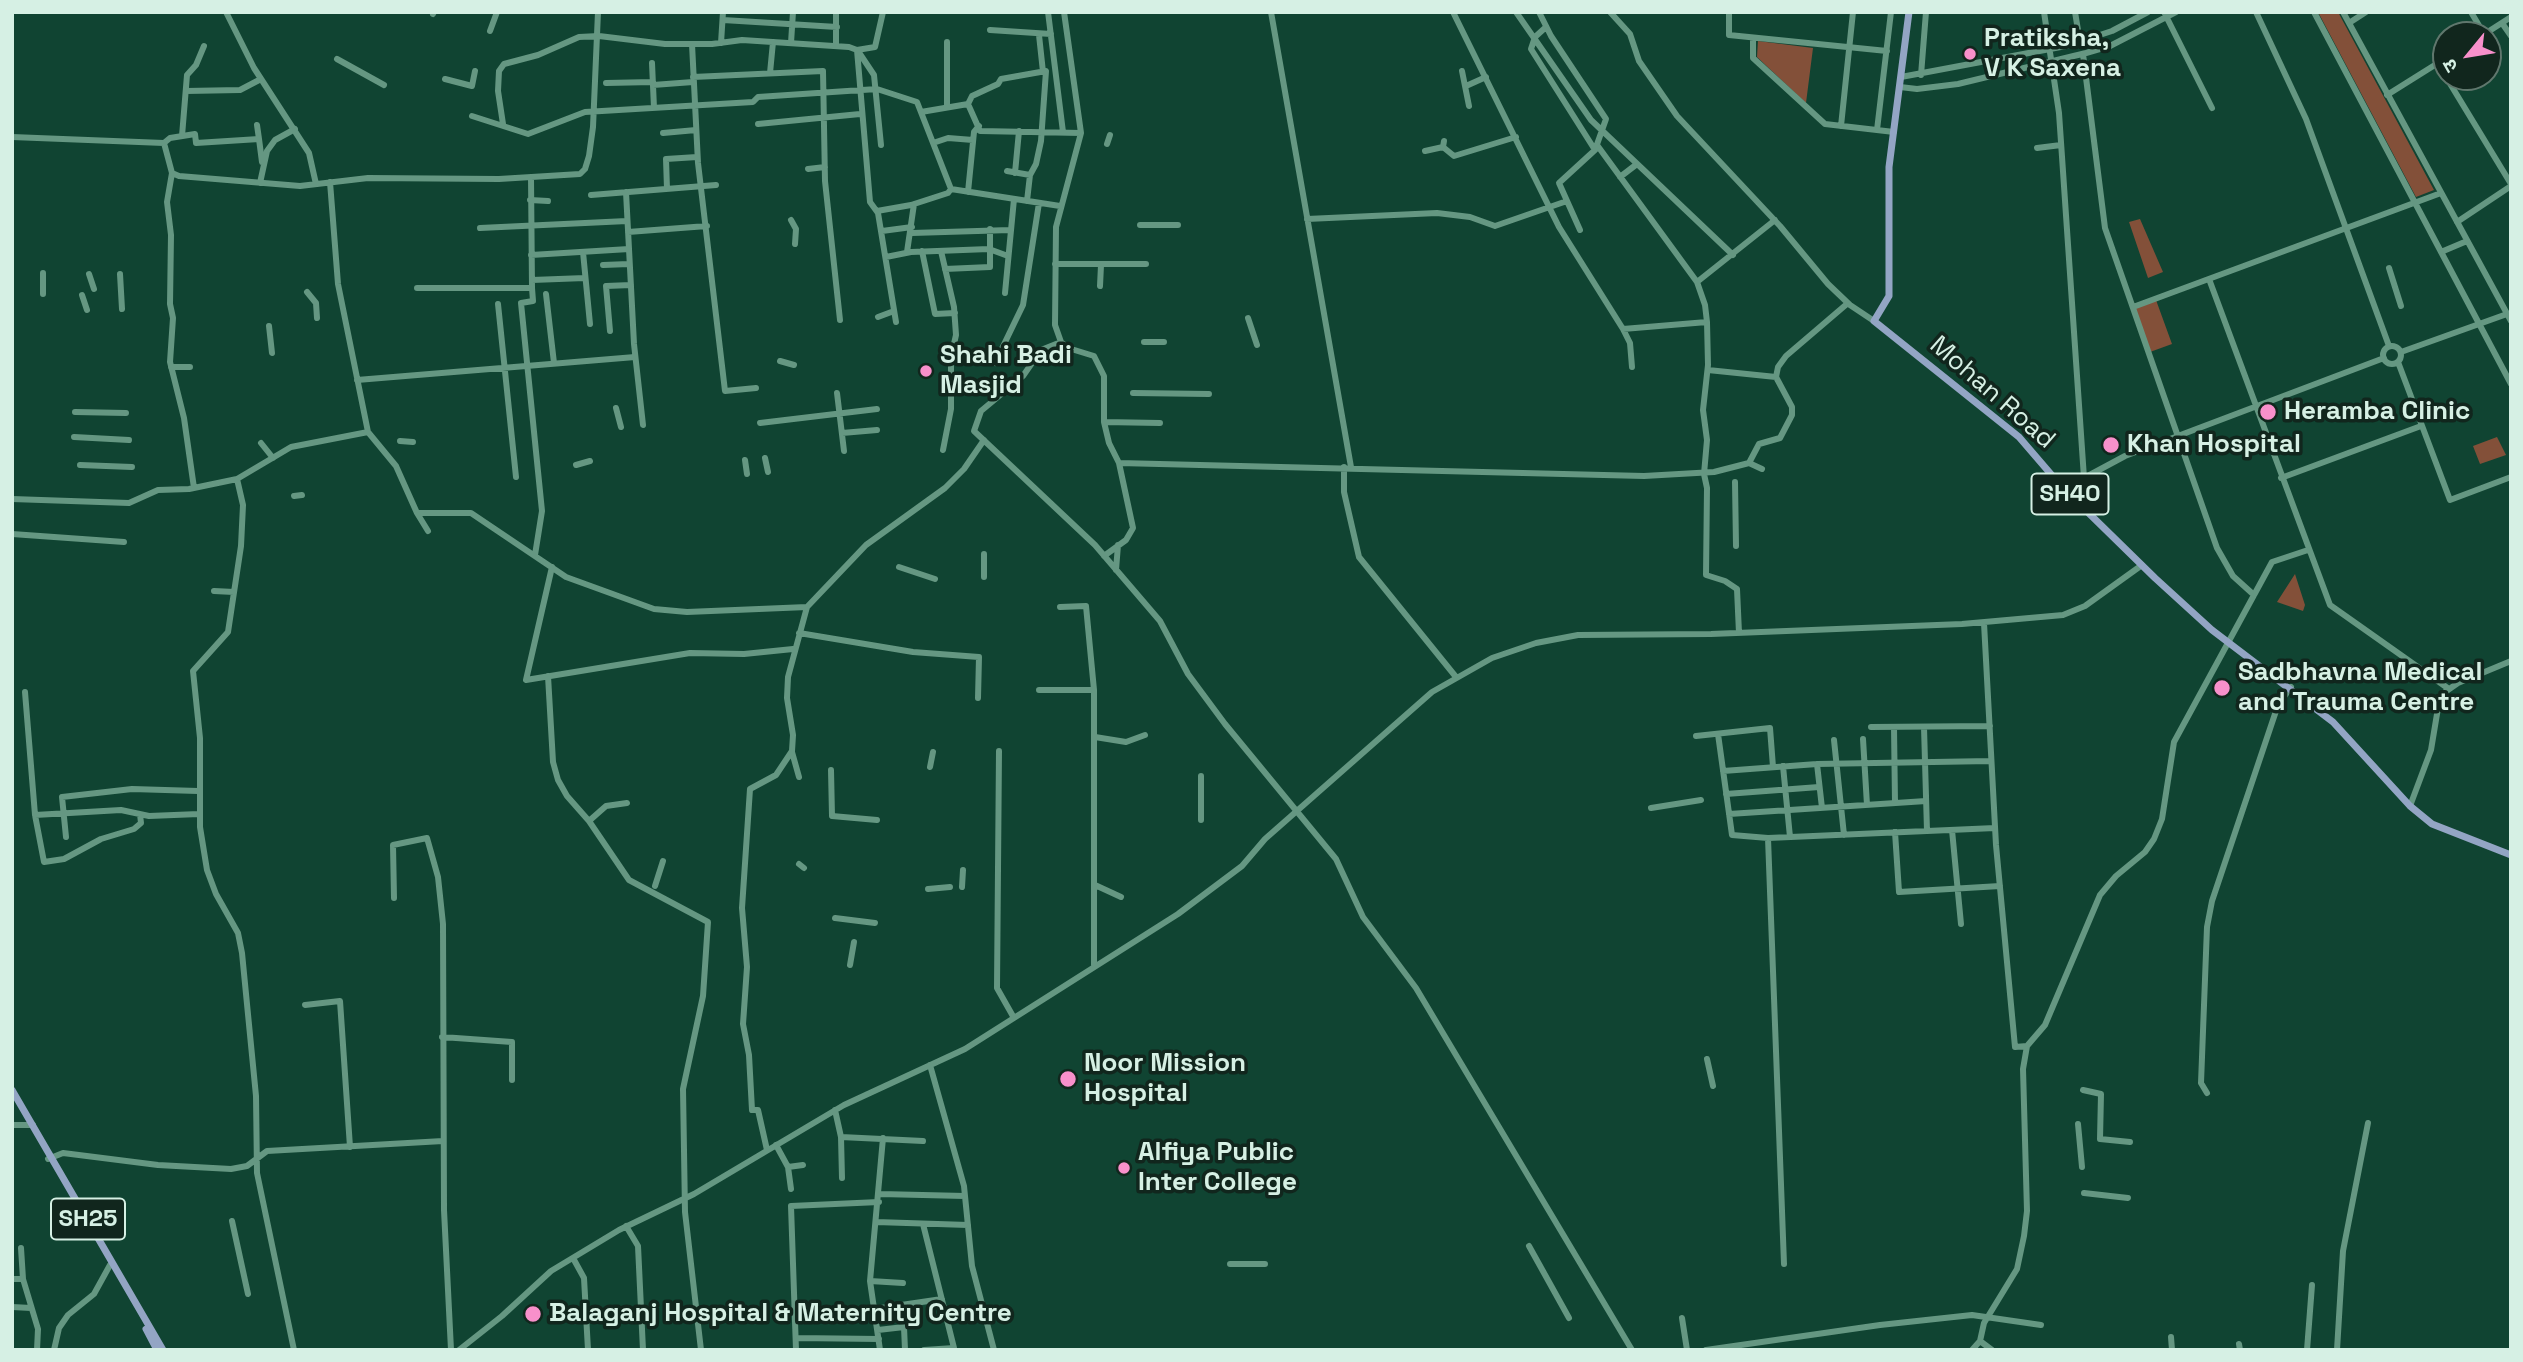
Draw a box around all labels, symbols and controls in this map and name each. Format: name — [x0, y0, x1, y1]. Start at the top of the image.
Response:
north arrow — [2432, 21, 2502, 91]
place label: Pratiksha, V K Saxena — [1984, 23, 2121, 84]
marker: Pratiksha, V K Saxena — [1962, 46, 1978, 62]
text: उ — [2437, 55, 2464, 77]
street label: Mohan Road — [1923, 330, 2061, 456]
place label: Shahi Badi Masjid — [940, 340, 1072, 402]
marker: Shahi Badi Masjid — [918, 363, 934, 379]
place label: Heramba Clinic — [2284, 396, 2470, 428]
marker: Heramba Clinic — [2258, 402, 2278, 422]
place label: Khan Hospital — [2127, 429, 2301, 461]
marker: Khan Hospital — [2101, 435, 2121, 455]
road number: SH40 — [2032, 474, 2108, 514]
place label: Sadbhavna Medical and Trauma Centre — [2238, 657, 2483, 718]
marker: Sadbhavna Medical and Trauma Centre — [2212, 678, 2232, 698]
place label: Noor Mission Hospital — [1084, 1048, 1246, 1110]
marker: Noor Mission Hospital — [1058, 1069, 1078, 1089]
place label: Alfiya Public Inter College — [1138, 1137, 1297, 1198]
marker: Alfiya Public Inter College — [1116, 1160, 1132, 1176]
road number: SH25 — [51, 1198, 125, 1240]
place label: Balaganj Hospital & Maternity Centre — [549, 1298, 1012, 1330]
marker: Balaganj Hospital & Maternity Centre — [523, 1304, 543, 1324]

